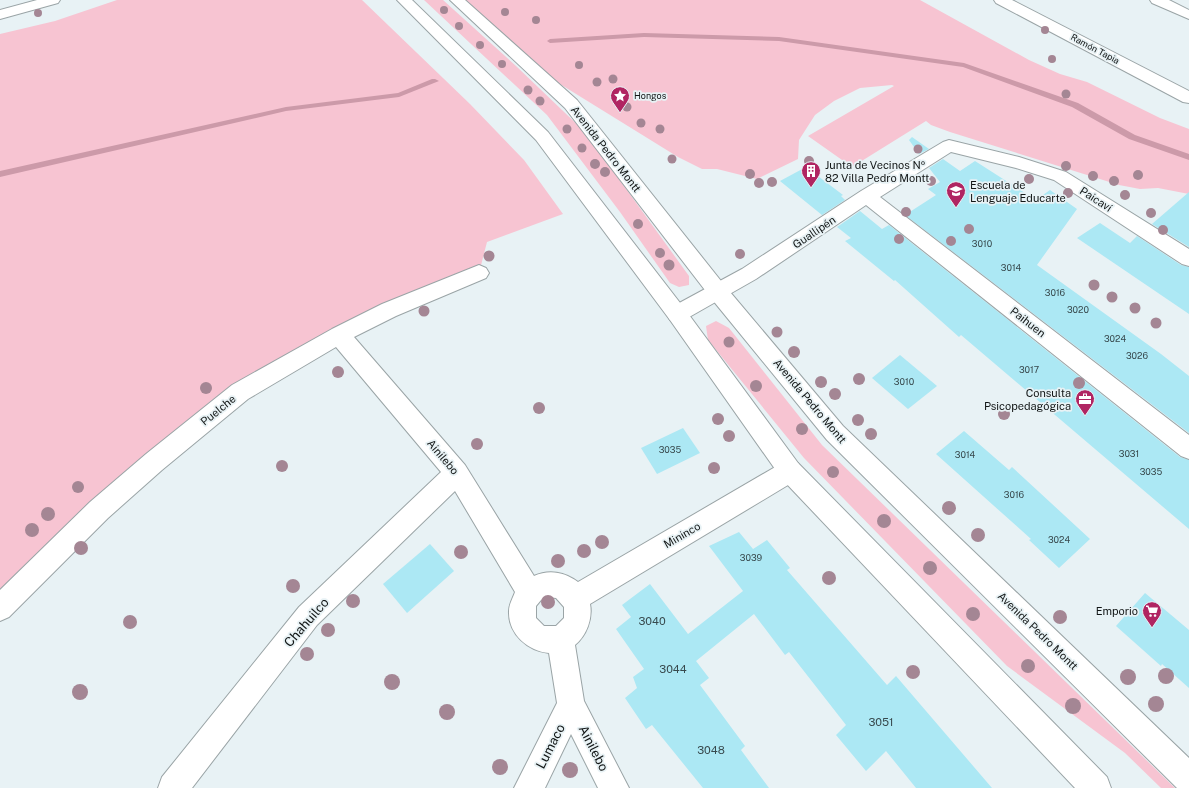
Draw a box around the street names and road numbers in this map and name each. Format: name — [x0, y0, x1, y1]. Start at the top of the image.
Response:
street label: Ramón Tapia — [1069, 31, 1121, 66]
street label: Avenida Pedro Montt — [569, 104, 643, 194]
street label: Paicaví — [1078, 184, 1115, 214]
street label: Guallipén — [790, 213, 838, 251]
street label: Paihuen — [1008, 305, 1048, 339]
street label: Avenida Pedro Montt — [771, 357, 849, 445]
street label: Puelche — [198, 392, 238, 428]
street label: Ainilebo — [425, 437, 461, 477]
street label: Mininco — [662, 520, 702, 550]
street label: Avenida Pedro Montt — [996, 590, 1080, 672]
street label: Chahuilco — [281, 595, 332, 650]
street label: Lumaco — [533, 721, 568, 771]
street label: Ainilebo — [576, 723, 611, 774]

